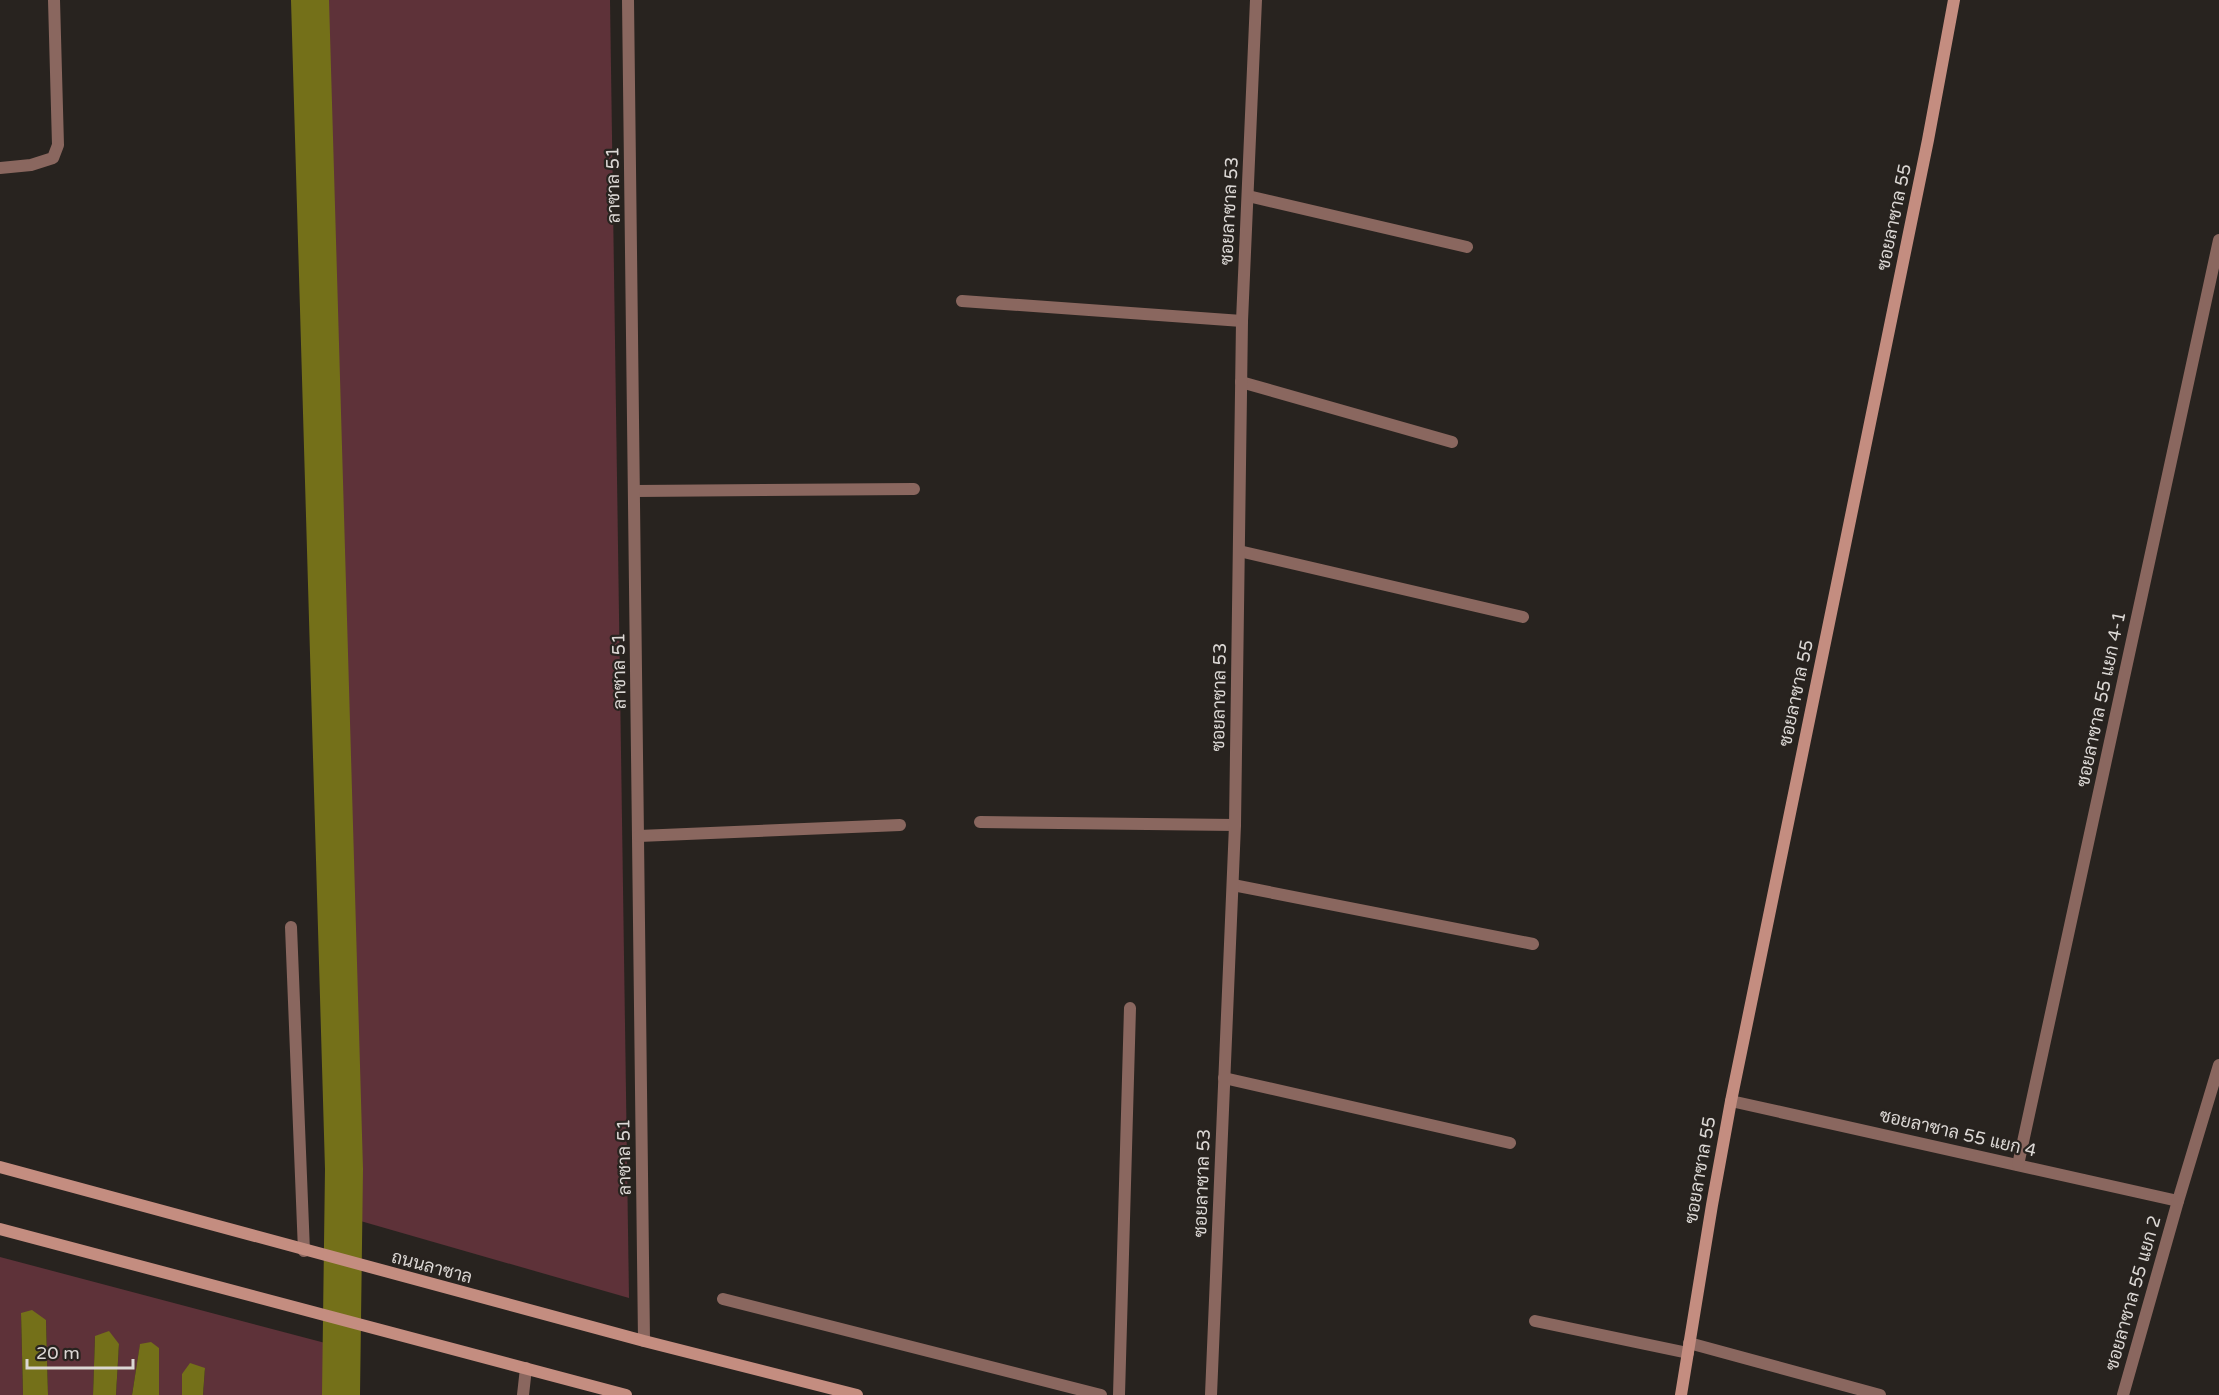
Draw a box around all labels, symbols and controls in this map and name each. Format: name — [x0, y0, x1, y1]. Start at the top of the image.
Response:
street label: ลาซาล 51 — [601, 146, 625, 224]
street label: ซอยลาซาล 53 — [1215, 156, 1243, 266]
street label: ซอยลาซาล 55 — [1872, 162, 1916, 272]
street label: ซอยลาซาล 55 แยก 4-1 — [2072, 609, 2130, 789]
street label: ลาซาล 51 — [607, 632, 631, 710]
street label: ซอยลาซาล 55 — [1774, 638, 1818, 748]
street label: ซอยลาซาล 53 — [1207, 642, 1231, 752]
street label: ซอยลาซาล 55 แยก 4 — [1877, 1104, 2039, 1162]
street label: ซอยลาซาล 55 — [1680, 1115, 1720, 1225]
street label: ลาซาล 51 — [612, 1118, 636, 1196]
street label: ซอยลาซาล 53 — [1189, 1128, 1215, 1238]
street label: ซอยลาซาล 55 แยก 2 — [2100, 1213, 2166, 1373]
street label: ถนนลาซาล — [389, 1246, 475, 1288]
scale bar — [27, 1332, 134, 1370]
text: 20 m — [36, 1342, 80, 1364]

